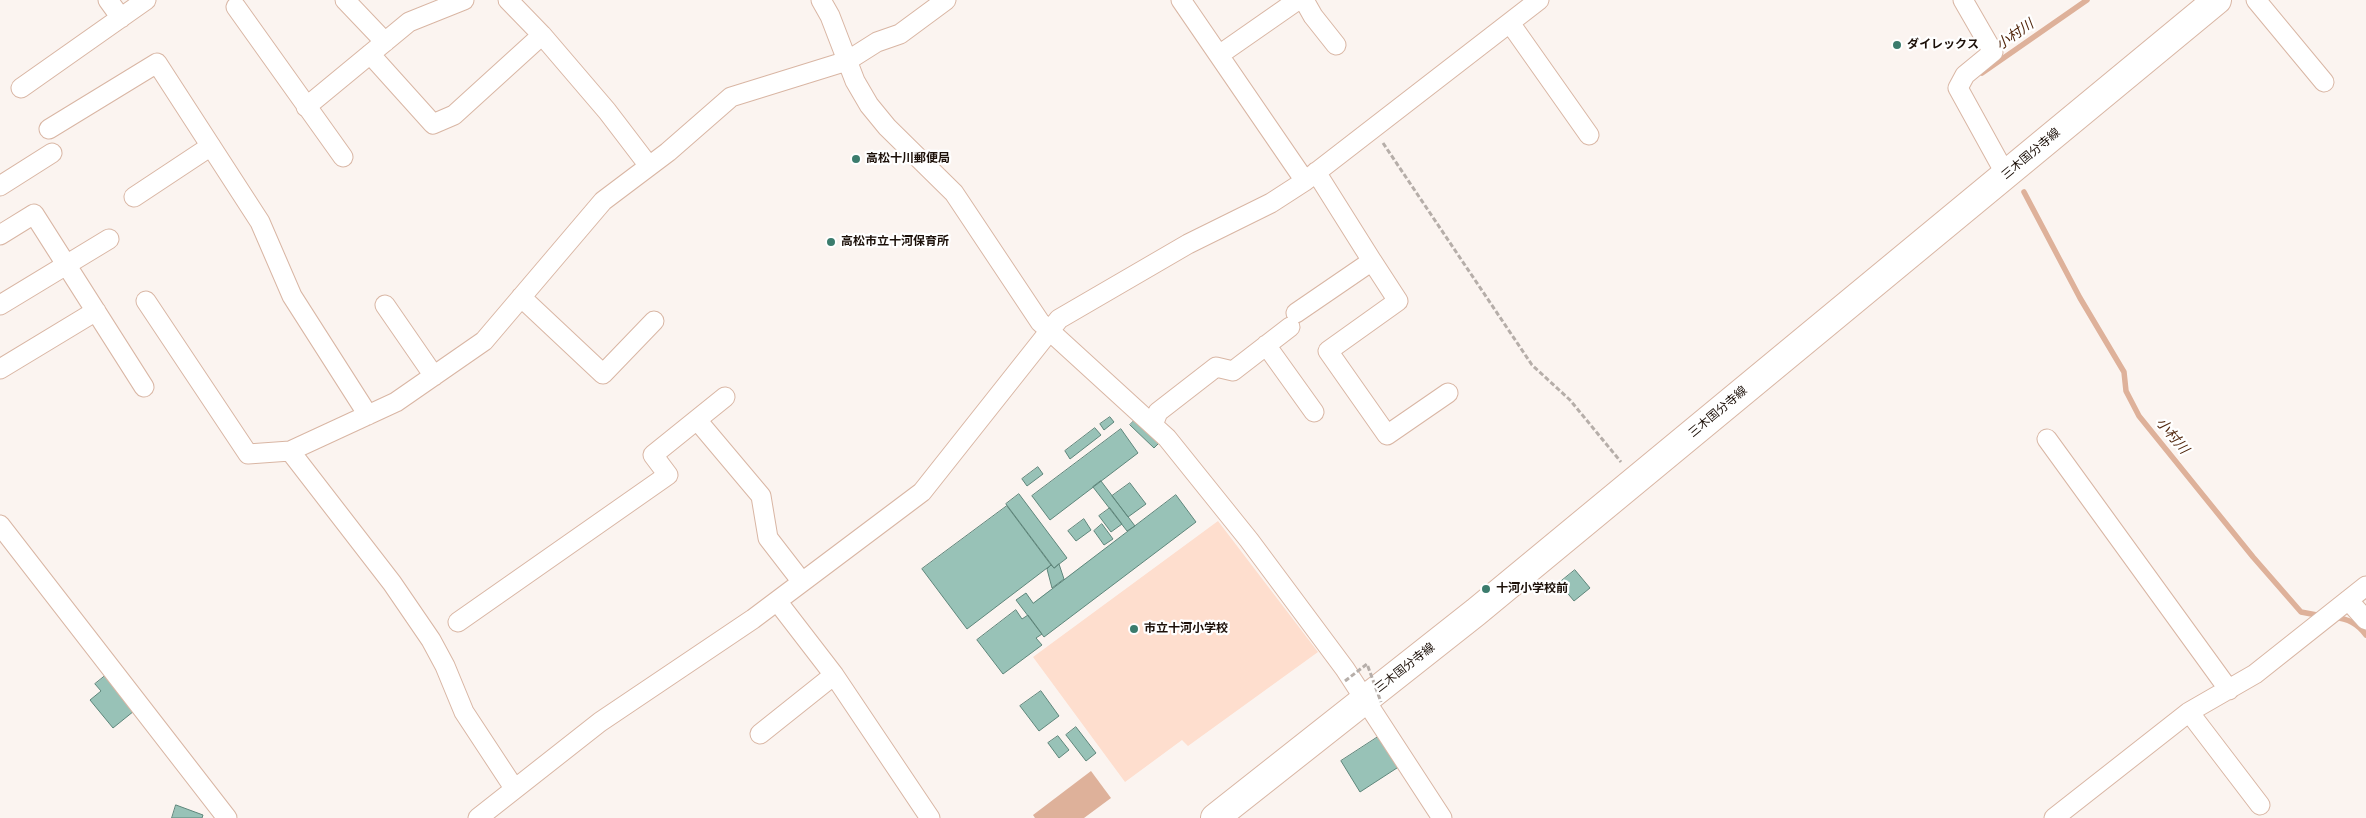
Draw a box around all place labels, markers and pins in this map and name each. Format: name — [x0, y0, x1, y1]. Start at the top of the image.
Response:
place label: ダイレックス — [1907, 38, 1979, 52]
marker: ダイレックス — [1891, 39, 1903, 51]
place label: 高松十川郵便局 — [866, 152, 950, 166]
marker: 高松十川郵便局 — [850, 153, 862, 165]
place label: 高松市立十河保育所 — [841, 235, 949, 249]
marker: 高松市立十河保育所 — [825, 236, 837, 248]
place label: 十河小学校前 — [1496, 582, 1568, 596]
marker: 十河小学校前 — [1480, 583, 1492, 595]
place label: 市立十河小学校 — [1144, 622, 1228, 636]
marker: 市立十河小学校 — [1128, 623, 1140, 635]

